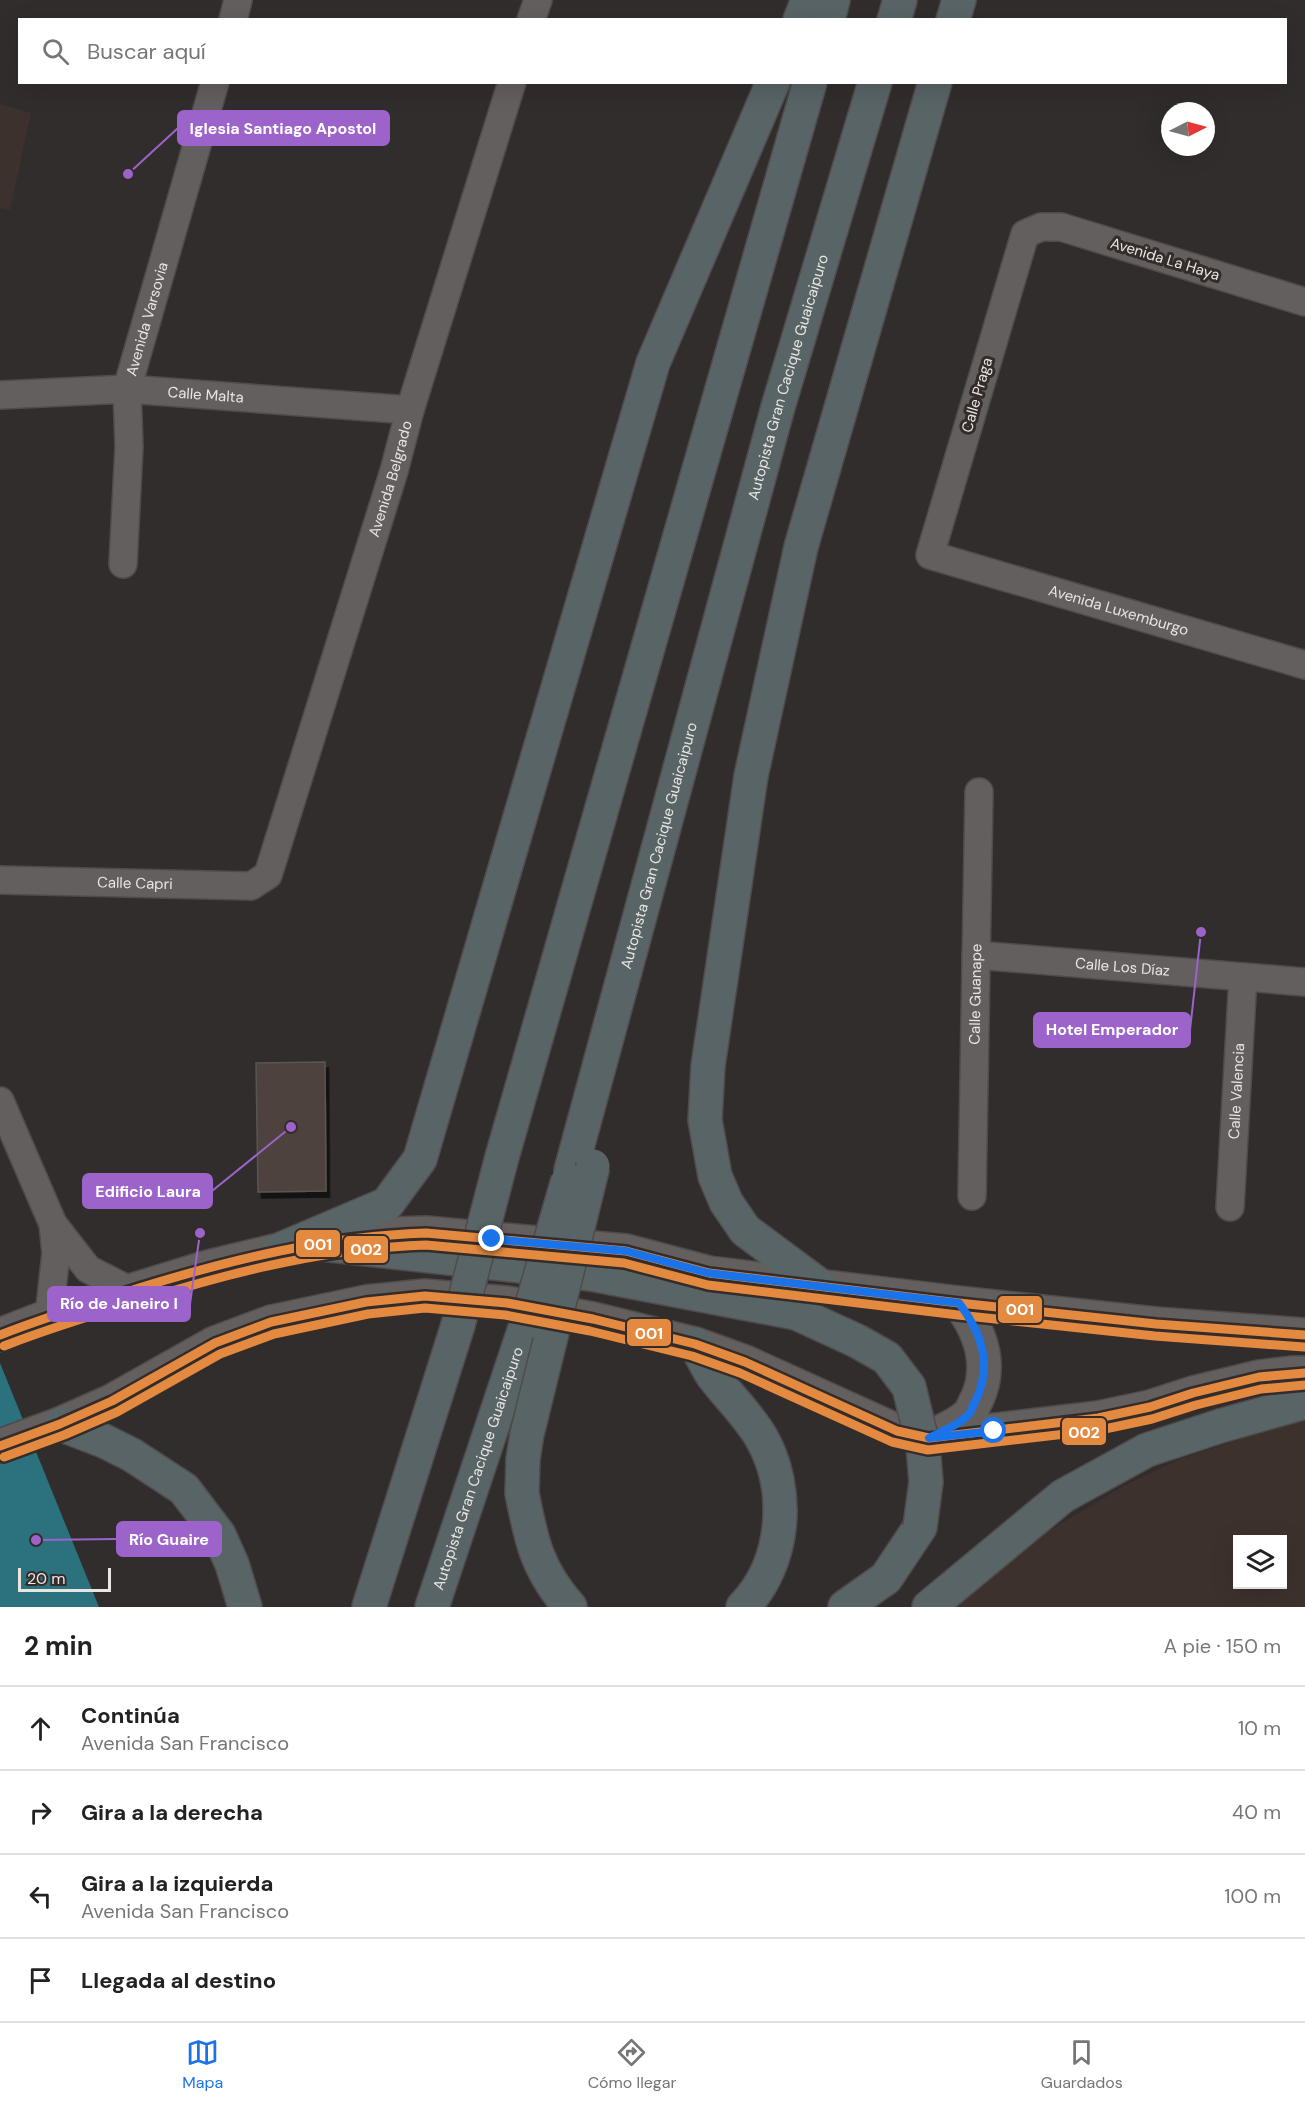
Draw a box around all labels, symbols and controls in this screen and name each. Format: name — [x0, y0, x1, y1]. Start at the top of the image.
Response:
search box — [18, 18, 1287, 84]
icon: search — [39, 35, 72, 68]
text: Buscar aquí — [87, 37, 206, 66]
north arrow — [1161, 102, 1215, 156]
callout: Iglesia Santiago Apostol — [178, 111, 389, 145]
text: Iglesia Santiago Apostol — [190, 118, 376, 139]
street label: Avenida La Haya — [1108, 233, 1222, 285]
street label: Autopista Gran Cacique Guaicaipuro — [743, 252, 833, 502]
street label: Avenida Varsovia — [121, 260, 173, 378]
street label: Calle Praga — [957, 355, 997, 435]
street label: Calle Malta — [167, 382, 244, 408]
street label: Avenida Belgrado — [364, 418, 417, 540]
street label: Avenida Luxemburgo — [1046, 580, 1191, 640]
street label: Autopista Gran Cacique Guaicaipuro — [616, 720, 702, 971]
street label: Calle Capri — [97, 872, 173, 894]
street label: Calle Guanape — [965, 943, 986, 1045]
street label: Calle Los Díaz — [1074, 953, 1171, 981]
callout: Hotel Emperador — [1034, 1013, 1190, 1047]
text: Hotel Emperador — [1046, 1019, 1179, 1040]
street label: Calle Valencia — [1224, 1042, 1249, 1140]
callout: Edificio Laura — [83, 1174, 212, 1208]
text: Edificio Laura — [95, 1181, 201, 1202]
route end — [478, 1225, 504, 1251]
line badge: 001 — [295, 1229, 341, 1258]
text: 001 — [304, 1234, 332, 1255]
line badge: 002 — [343, 1235, 389, 1264]
text: 002 — [350, 1239, 382, 1260]
callout: Río de Janeiro I — [48, 1287, 190, 1321]
text: Río de Janeiro I — [60, 1293, 178, 1314]
line badge: 001 — [997, 1295, 1043, 1324]
text: 001 — [1006, 1299, 1034, 1320]
line badge: 001 — [626, 1318, 672, 1347]
text: 001 — [635, 1323, 663, 1344]
street label: Autopista Gran Cacique Guaicaipuro — [428, 1344, 528, 1593]
route start — [980, 1417, 1006, 1443]
line badge: 002 — [1061, 1417, 1107, 1446]
text: 002 — [1068, 1422, 1100, 1443]
callout: Río Guaire — [117, 1522, 221, 1556]
text: Río Guaire — [129, 1529, 209, 1550]
map controls — [1233, 1535, 1287, 1589]
button: layers — [1233, 1535, 1287, 1589]
scale bar — [18, 1565, 111, 1592]
text: 20 m — [27, 1568, 66, 1589]
text: 2 min — [24, 1629, 93, 1663]
text: A pie · 150 m — [1164, 1633, 1281, 1659]
text: Continúa — [81, 1701, 180, 1730]
icon: ahead — [24, 1712, 57, 1745]
text: 10 m — [1238, 1715, 1281, 1741]
text: Avenida San Francisco — [81, 1730, 289, 1756]
icon: right — [24, 1796, 57, 1829]
text: Gira a la derecha — [81, 1798, 263, 1827]
text: 40 m — [1232, 1799, 1281, 1825]
text: Gira a la izquierda — [81, 1869, 273, 1898]
icon: left — [24, 1880, 57, 1913]
text: 100 m — [1224, 1883, 1281, 1909]
text: Avenida San Francisco — [81, 1898, 289, 1924]
icon: arrive — [24, 1964, 57, 1997]
text: Llegada al destino — [81, 1966, 276, 1995]
tab: Mapa — [182, 2036, 223, 2093]
tab: Cómo llegar — [588, 2036, 676, 2093]
tab: Guardados — [1041, 2036, 1123, 2093]

